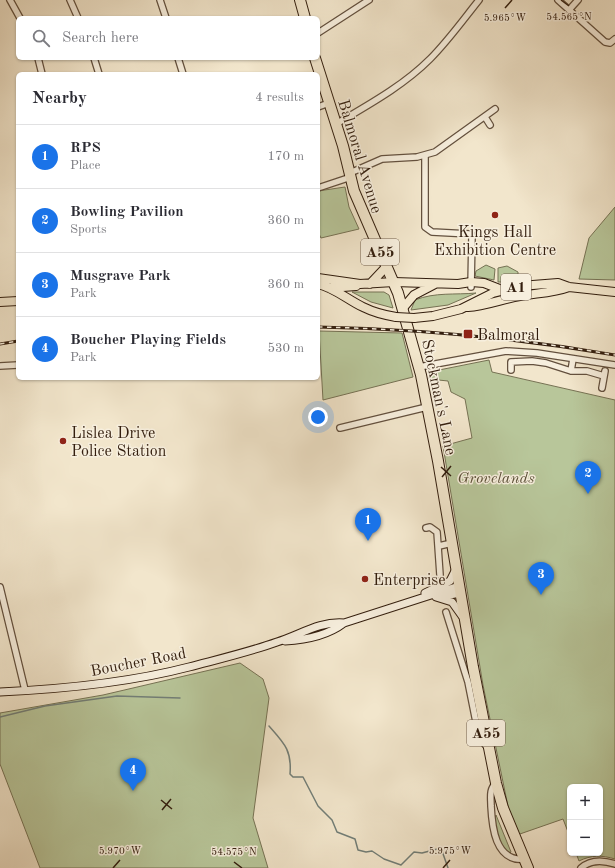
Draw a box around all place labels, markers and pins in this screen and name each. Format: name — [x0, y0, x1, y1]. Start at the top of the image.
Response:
marker: Kings Hall Exhibition Centre — [490, 210, 500, 220]
place label: Kings Hall Exhibition Centre — [434, 225, 556, 259]
marker: Balmoral — [462, 328, 474, 340]
place label: Balmoral — [477, 328, 540, 344]
place label: Lislea Drive Police Station — [71, 426, 167, 460]
marker: Lislea Drive Police Station — [58, 436, 68, 446]
pin: 2 — [575, 461, 601, 494]
pin: 1 — [355, 508, 381, 541]
pin: 3 — [528, 562, 554, 595]
place label: Enterprise — [373, 573, 446, 589]
marker: Enterprise — [360, 574, 370, 584]
pin: 4 — [120, 758, 146, 791]

